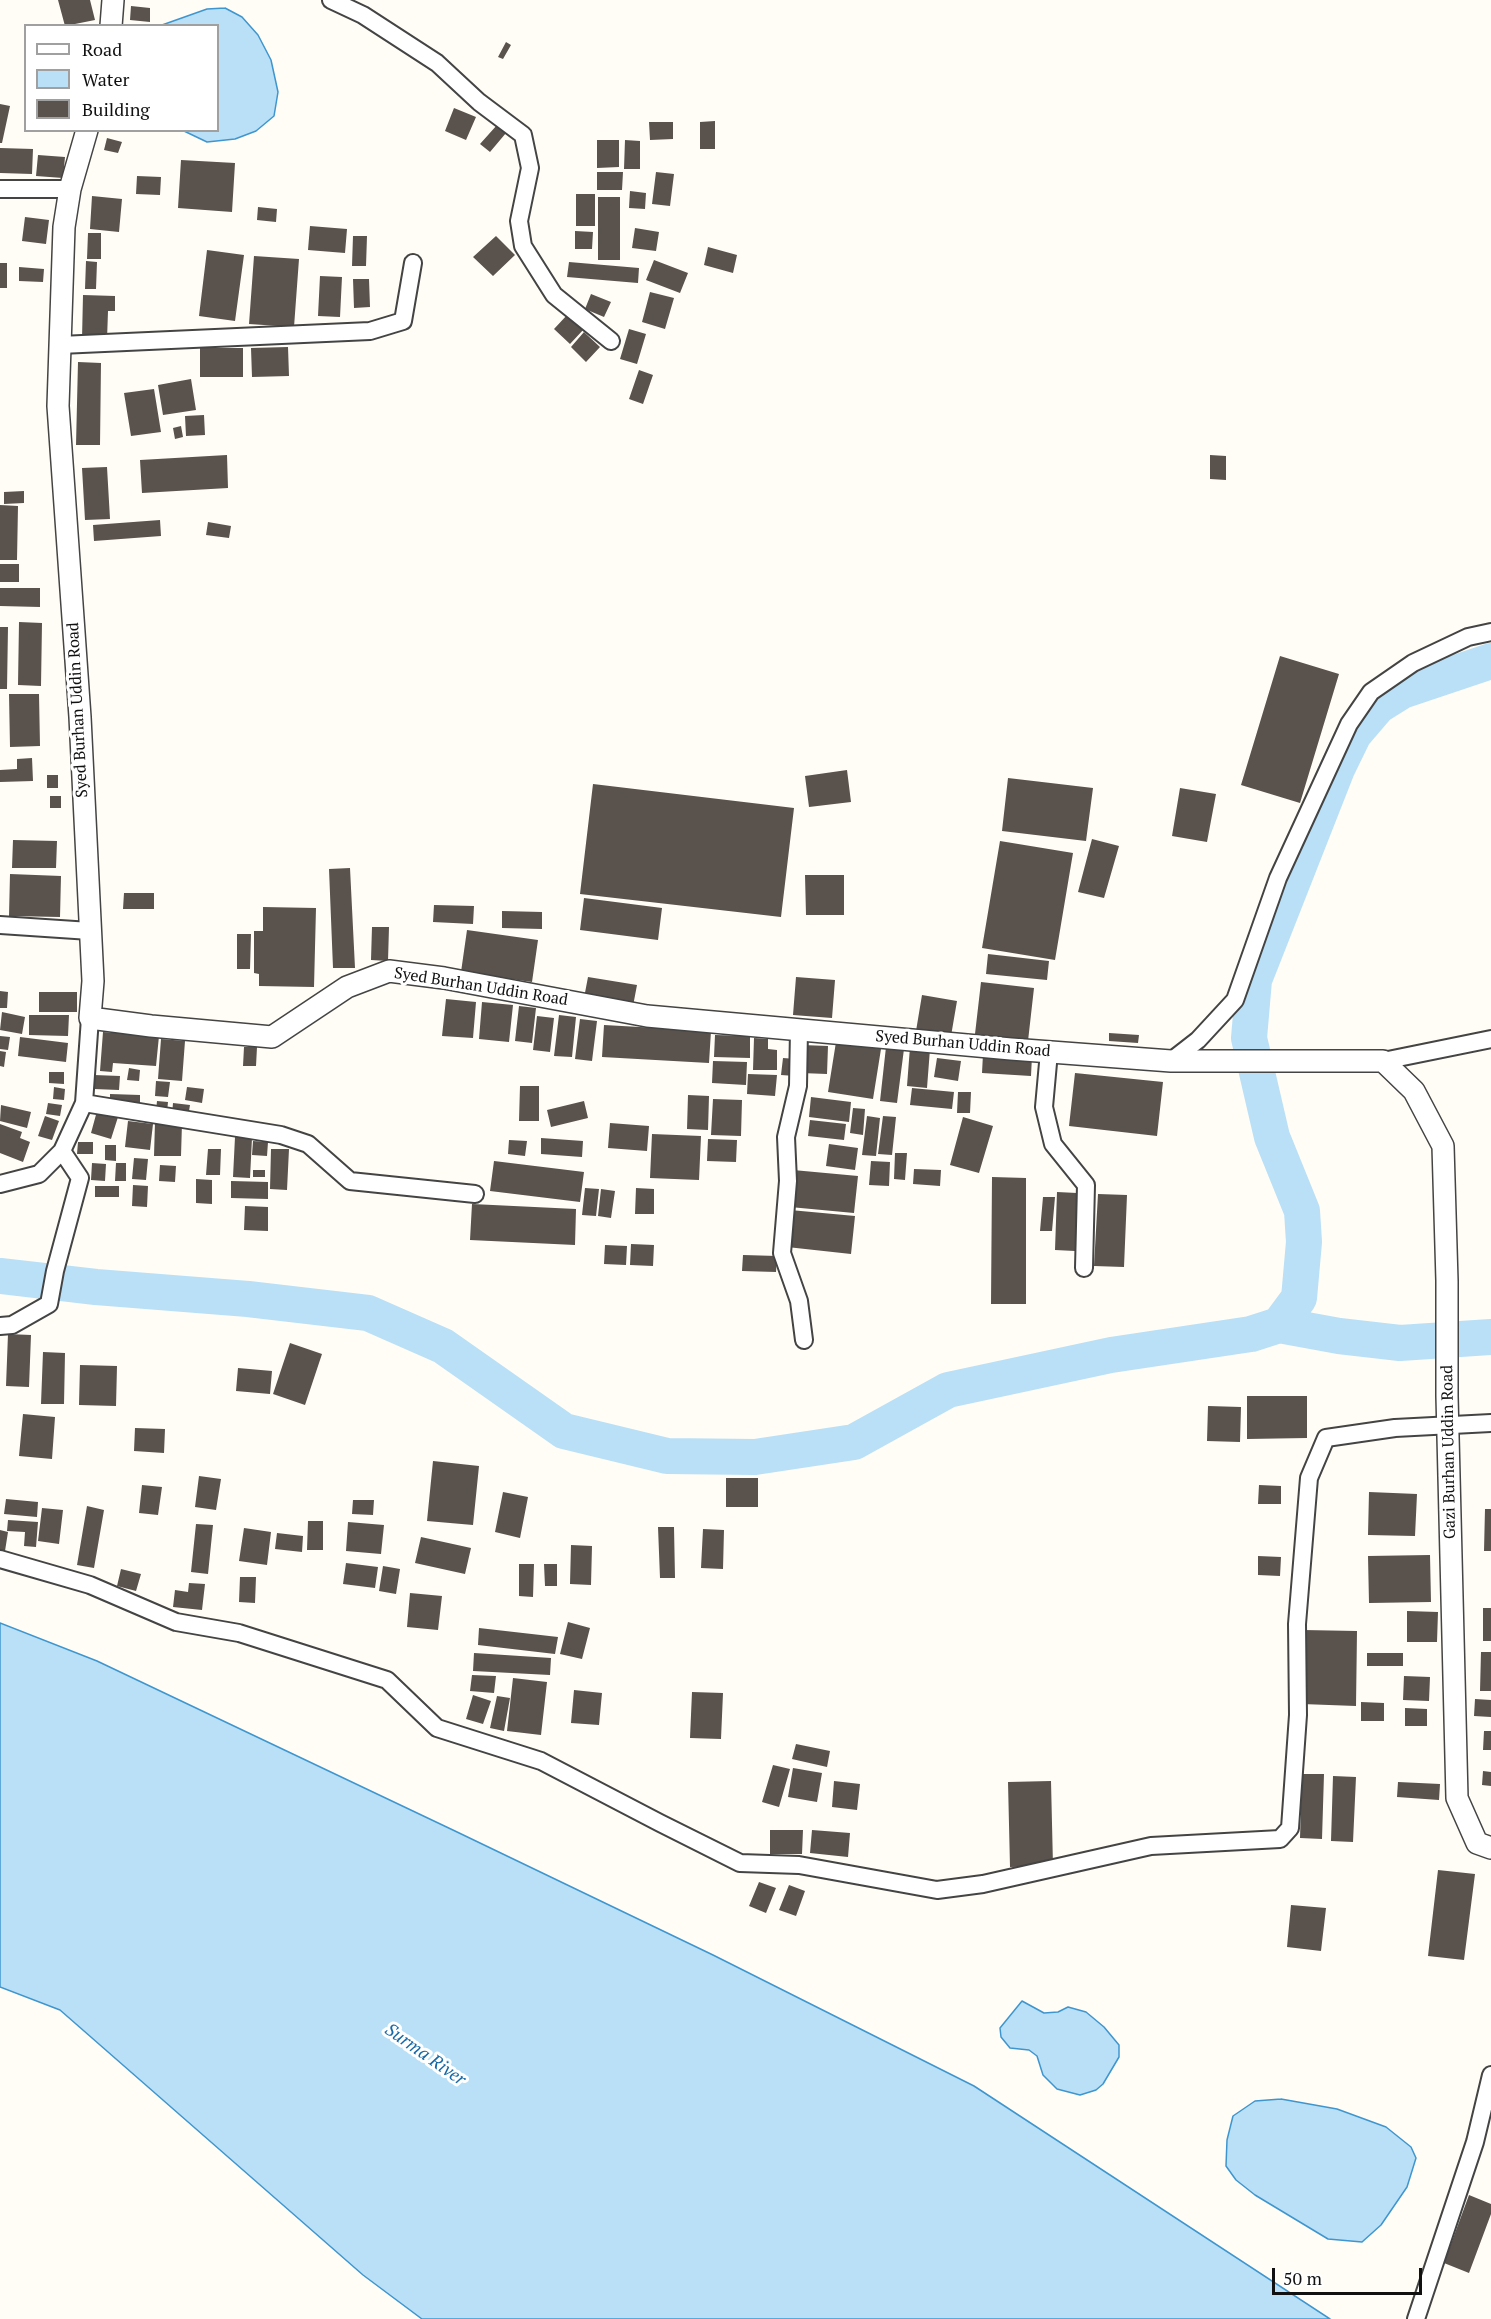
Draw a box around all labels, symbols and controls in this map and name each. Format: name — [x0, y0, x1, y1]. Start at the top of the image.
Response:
legend — [24, 24, 219, 132]
text: Road — [82, 37, 122, 61]
text: Water — [82, 67, 129, 91]
text: Building — [82, 97, 150, 121]
street label: Syed Burhan Uddin Road — [64, 622, 92, 798]
street label: Syed Burhan Uddin Road — [393, 964, 569, 1010]
street label: Syed Burhan Uddin Road — [875, 1027, 1051, 1061]
street label: Gazi Burhan Uddin Road — [1438, 1365, 1460, 1539]
water label: Surma River — [380, 2019, 470, 2091]
scale bar — [1275, 2256, 1425, 2294]
text: 50 m — [1283, 2266, 1322, 2290]

